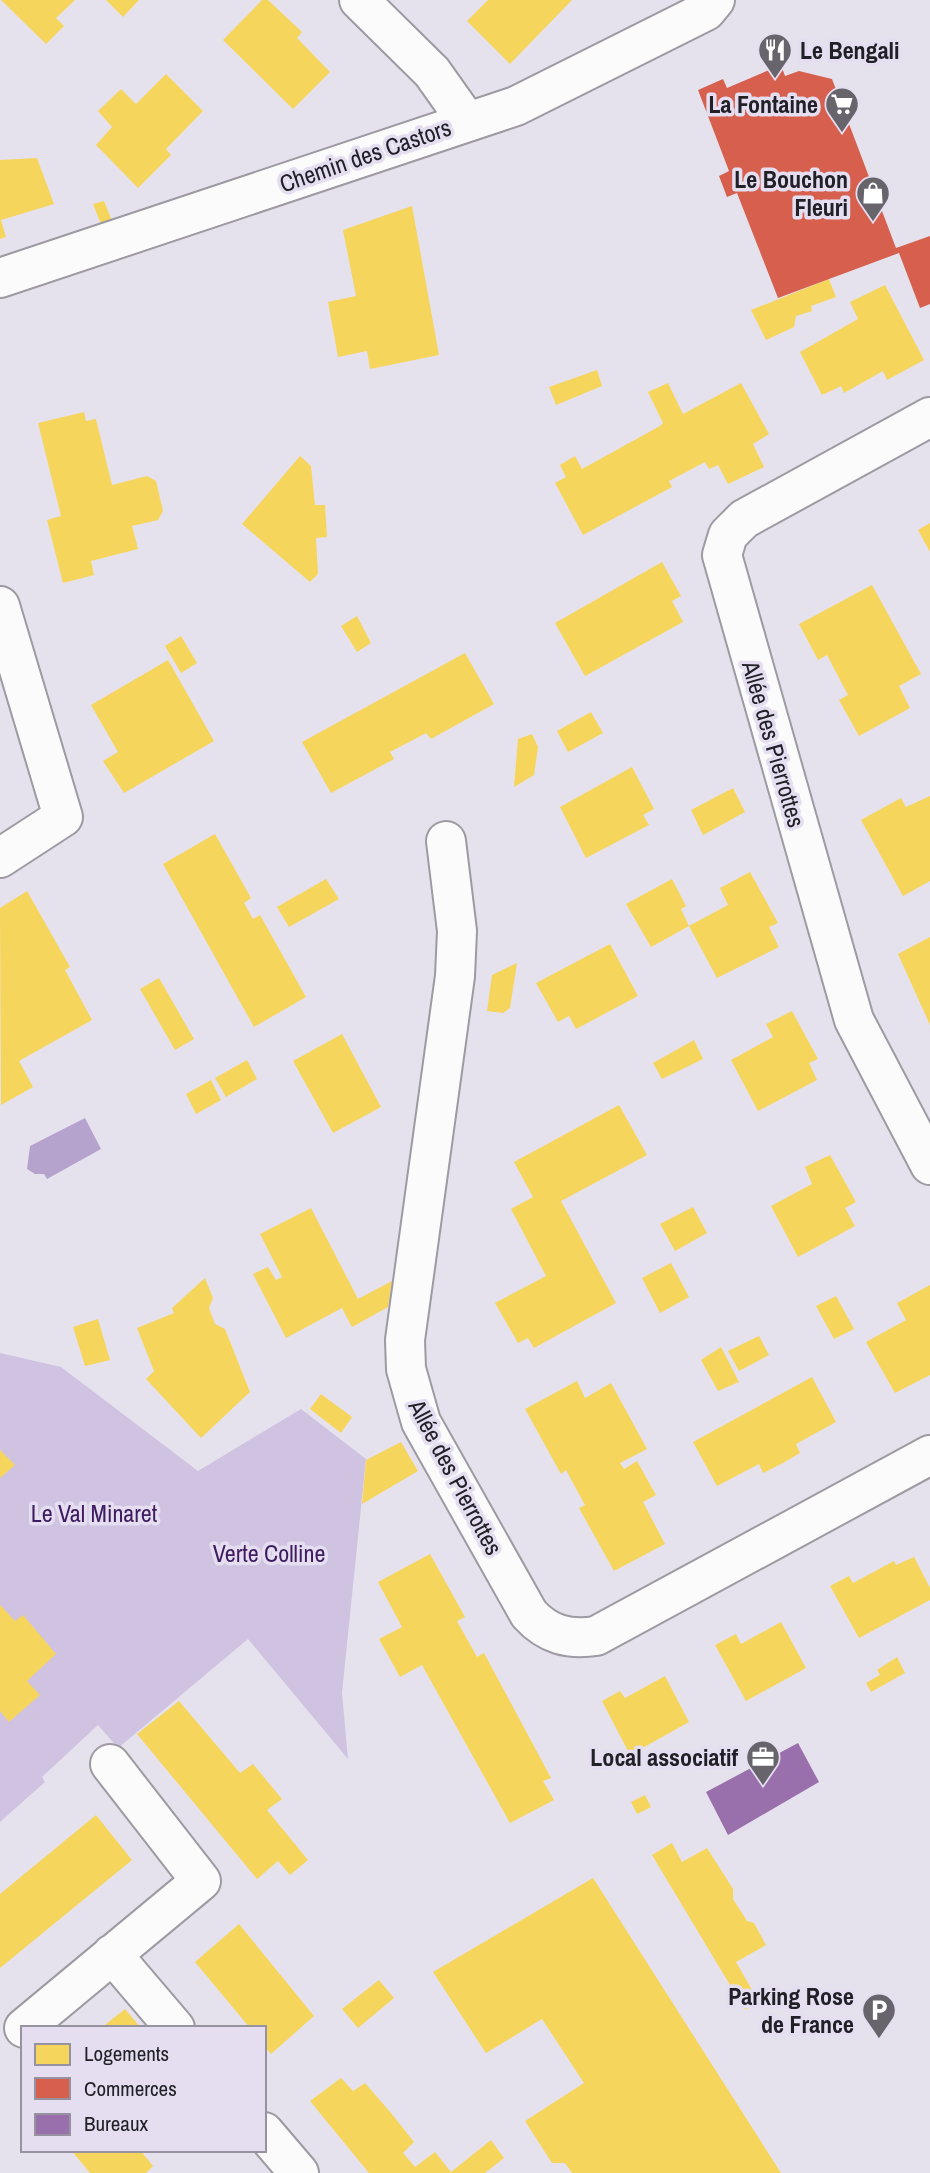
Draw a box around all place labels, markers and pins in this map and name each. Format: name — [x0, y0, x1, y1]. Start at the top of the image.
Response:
restaurant icon: Le Bengali — [756, 31, 794, 80]
place label: Le Bengali — [800, 34, 900, 66]
supermarket icon: La Fontaine — [823, 85, 861, 134]
place label: La Fontaine — [709, 88, 818, 120]
place label: Le Bouchon Fleuri — [734, 163, 848, 223]
shop icon: Le Bouchon Fleuri — [854, 174, 892, 223]
office icon: Local associatif — [744, 1738, 782, 1787]
place label: Local associatif — [590, 1741, 738, 1773]
place label: Parking Rose de France — [728, 1980, 854, 2040]
parking icon: Parking Rose de France — [860, 1991, 898, 2040]

